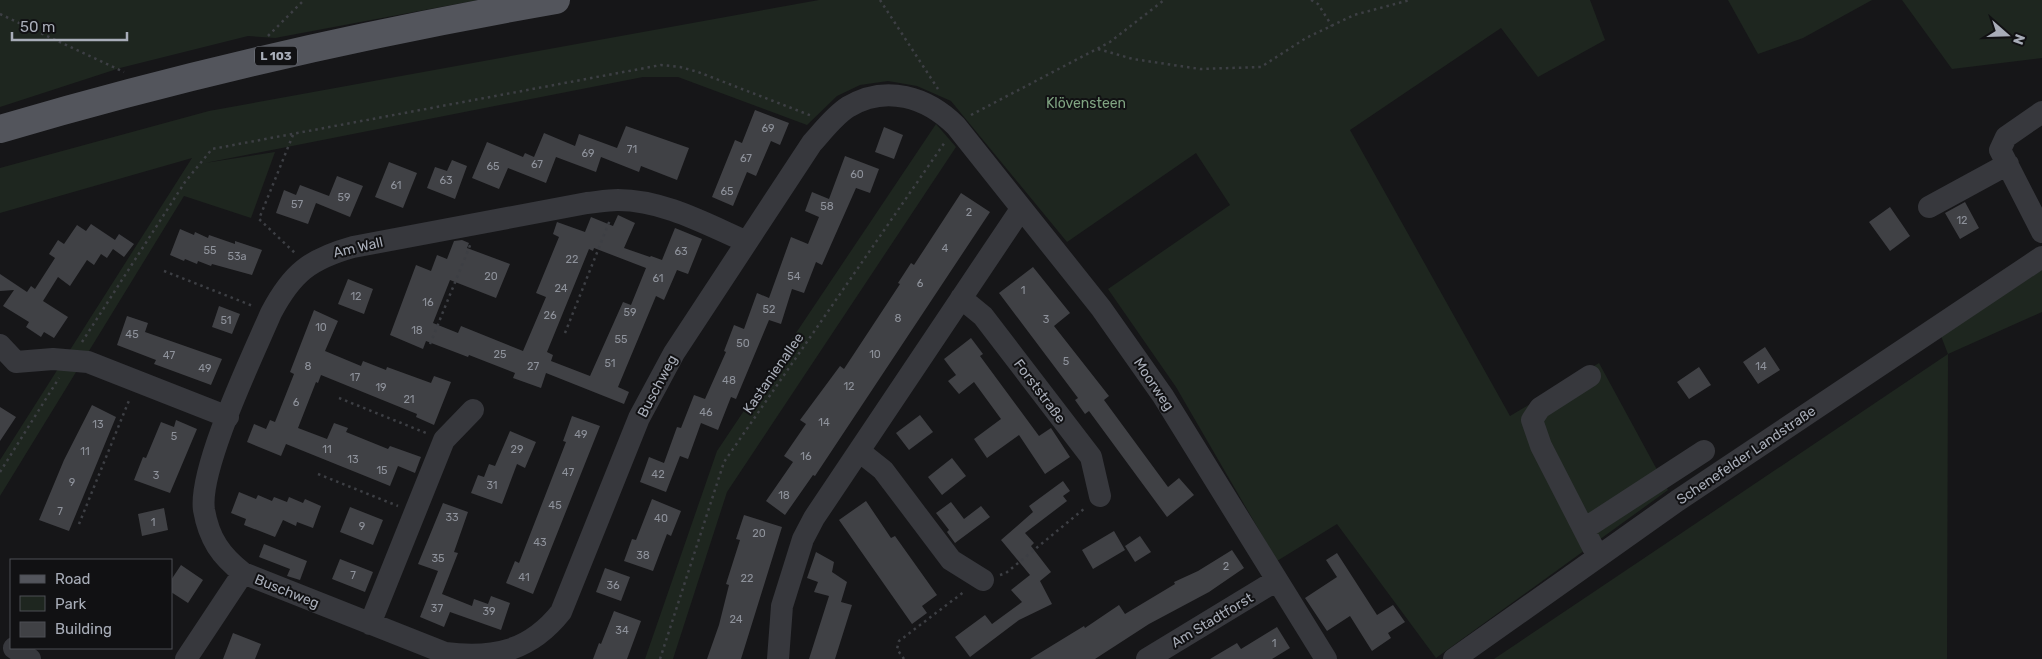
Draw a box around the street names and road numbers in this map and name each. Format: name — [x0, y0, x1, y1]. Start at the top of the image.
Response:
road number: L 103 — [255, 46, 297, 66]
street label: Am Wall — [332, 234, 385, 261]
street label: Kastanienallee — [739, 329, 808, 417]
street label: Buschweg — [634, 352, 681, 420]
street label: Moorweg — [1130, 355, 1177, 414]
street label: Forststraße — [1010, 356, 1069, 427]
street label: Schenefelder Landstraße — [1673, 402, 1819, 508]
street label: Buschweg — [252, 571, 322, 612]
street label: Am Stadtforst — [1168, 589, 1257, 651]

